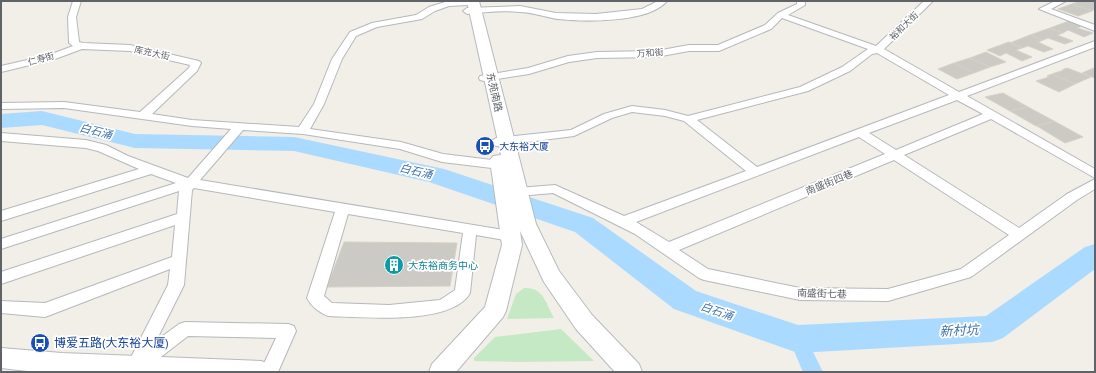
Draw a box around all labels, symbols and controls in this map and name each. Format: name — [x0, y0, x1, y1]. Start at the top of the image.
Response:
street label: 裕和大街 — [887, 9, 920, 42]
street label: 库充大街 — [133, 43, 171, 62]
street label: 万和街 — [636, 46, 664, 59]
street label: 仁寿街 — [26, 50, 55, 67]
street label: 东苑南路 — [484, 71, 505, 113]
water label: 白石涌 — [78, 120, 116, 142]
bus stop icon: 大东裕大厦 — [474, 135, 496, 157]
place label: 大东裕大厦 — [499, 140, 549, 153]
water label: 白石涌 — [398, 160, 436, 182]
street label: 南盛街四巷 — [804, 167, 855, 198]
building icon: 大东裕商务中心 — [383, 254, 405, 276]
place label: 大东裕商务中心 — [408, 259, 478, 272]
street label: 南盛街七巷 — [797, 286, 847, 301]
water label: 白石涌 — [699, 299, 737, 324]
water label: 新村坑 — [939, 321, 981, 340]
bus stop icon: 博爱五路(大东裕大厦) — [29, 332, 51, 354]
place label: 博爱五路(大东裕大厦) — [54, 335, 169, 350]

